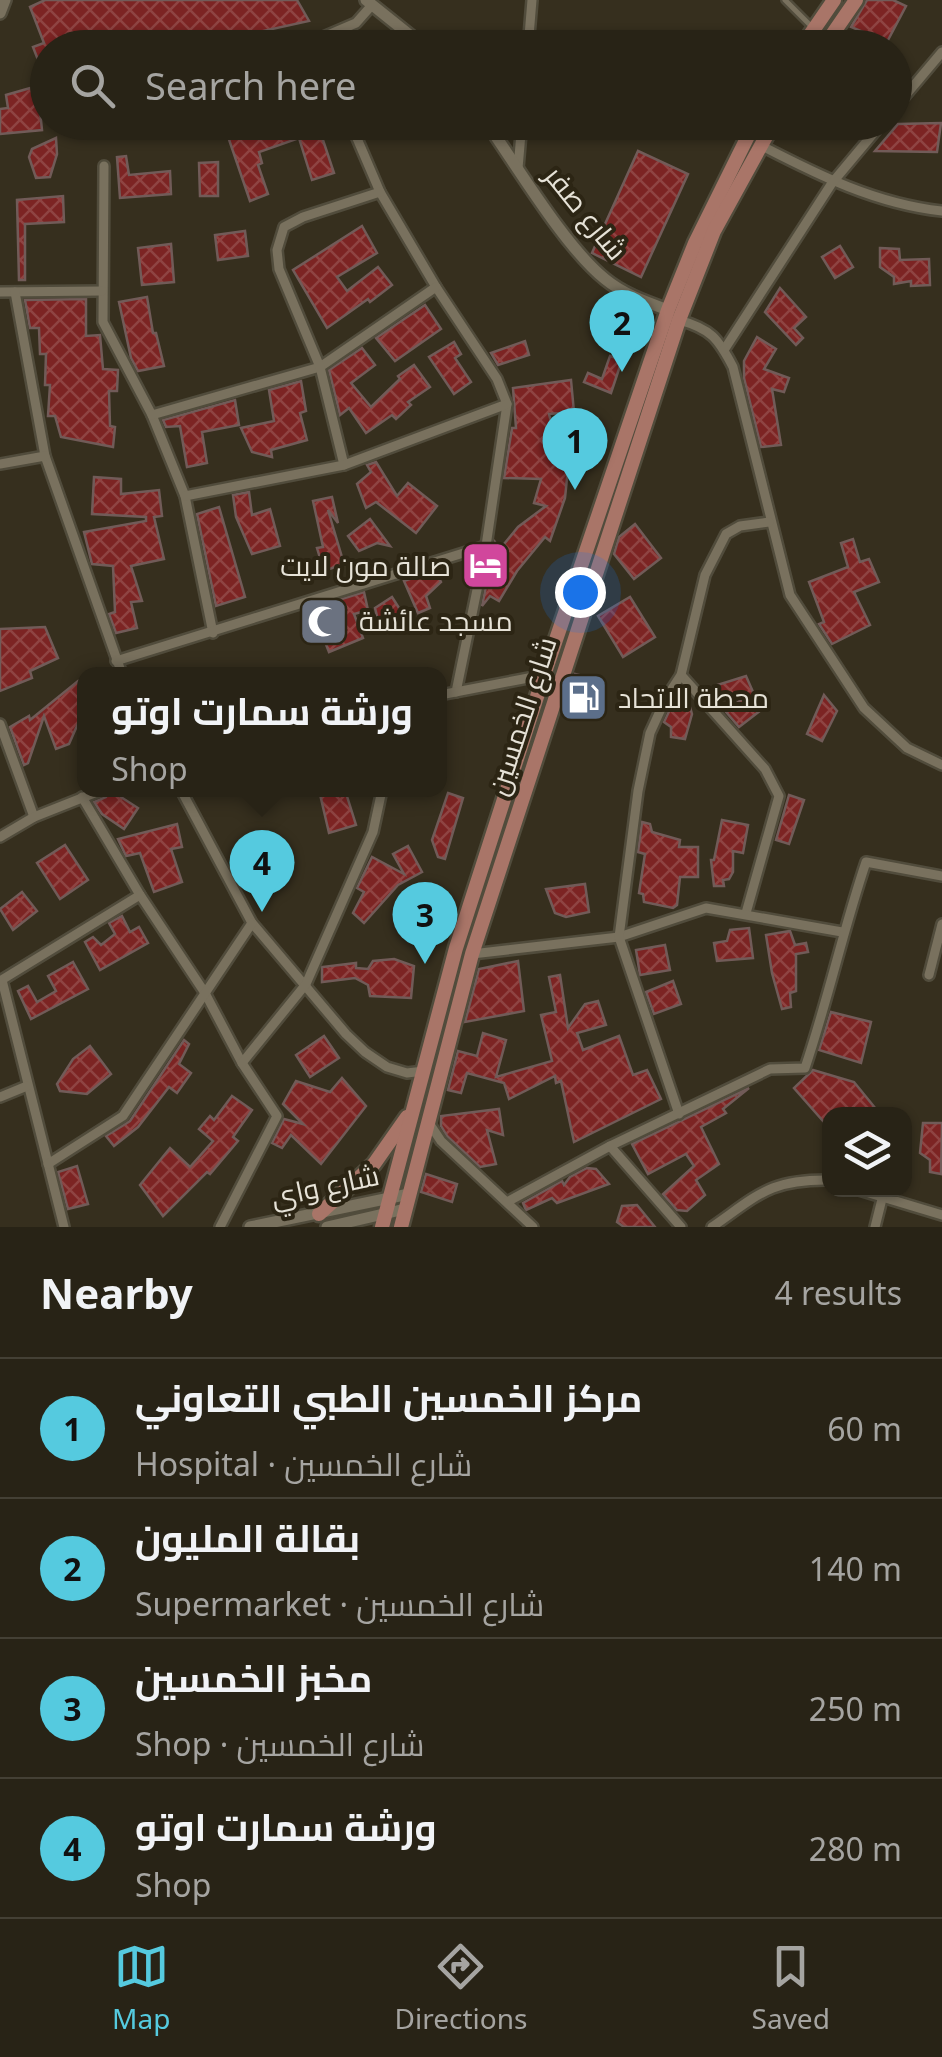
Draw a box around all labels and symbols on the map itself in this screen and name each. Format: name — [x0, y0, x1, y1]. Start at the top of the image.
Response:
street label: شارع صفر — [535, 156, 636, 268]
pin: 2 — [590, 290, 654, 372]
pin: 1 — [542, 408, 608, 490]
hotel icon: صالة مون لايت — [460, 540, 512, 592]
place label: صالة مون لايت — [280, 546, 451, 584]
your location — [555, 567, 606, 618]
mosque icon: مسجد عائشة — [298, 595, 350, 647]
place label: مسجد عائشة — [359, 601, 513, 639]
street label: شارع الخمسين — [478, 632, 565, 800]
fuel station icon: محطة الاتحاد — [557, 672, 609, 724]
place label: محطة الاتحاد — [618, 678, 769, 716]
pin: 4 — [230, 830, 294, 912]
pin: 3 — [392, 882, 458, 964]
street label: شارع واي — [267, 1155, 383, 1219]

